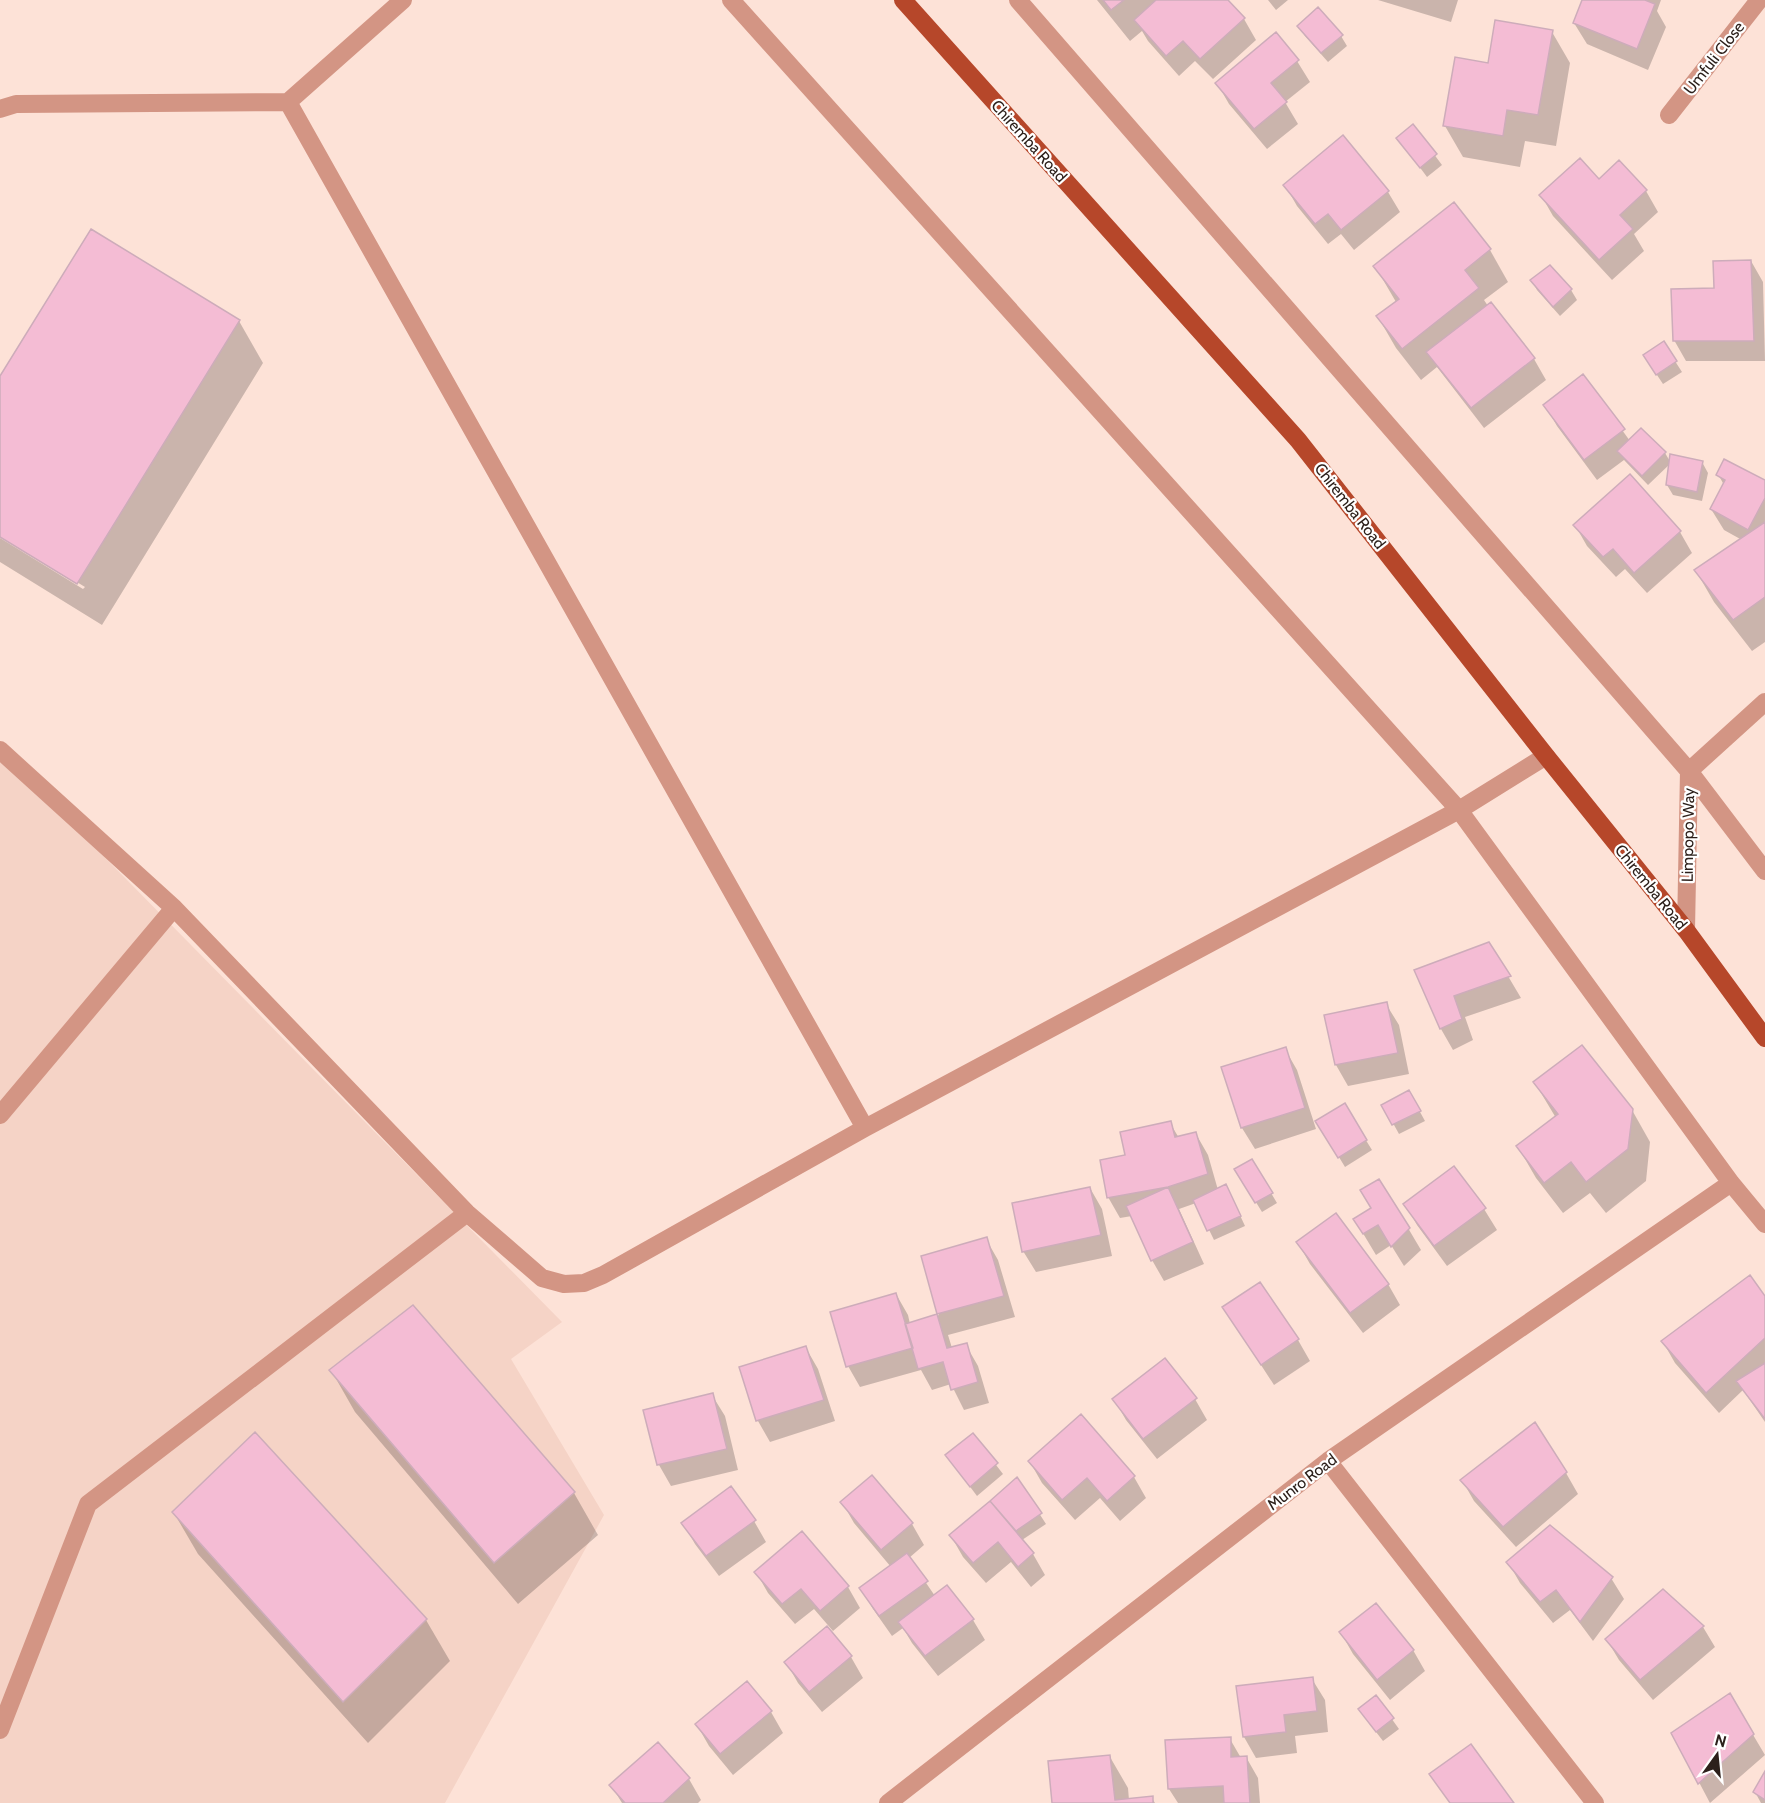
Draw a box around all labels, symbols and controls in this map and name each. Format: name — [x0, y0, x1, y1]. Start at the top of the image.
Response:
street label: Umfuli Close — [1680, 18, 1748, 98]
street label: Chiremba Road — [987, 96, 1071, 186]
street label: Chiremba Road — [1311, 459, 1389, 553]
street label: Limpopo Way — [1678, 788, 1698, 882]
street label: Chiremba Road — [1611, 841, 1691, 933]
street label: Munro Road — [1264, 1450, 1340, 1514]
north arrow — [1687, 1725, 1747, 1785]
text: N — [1713, 1730, 1729, 1752]

